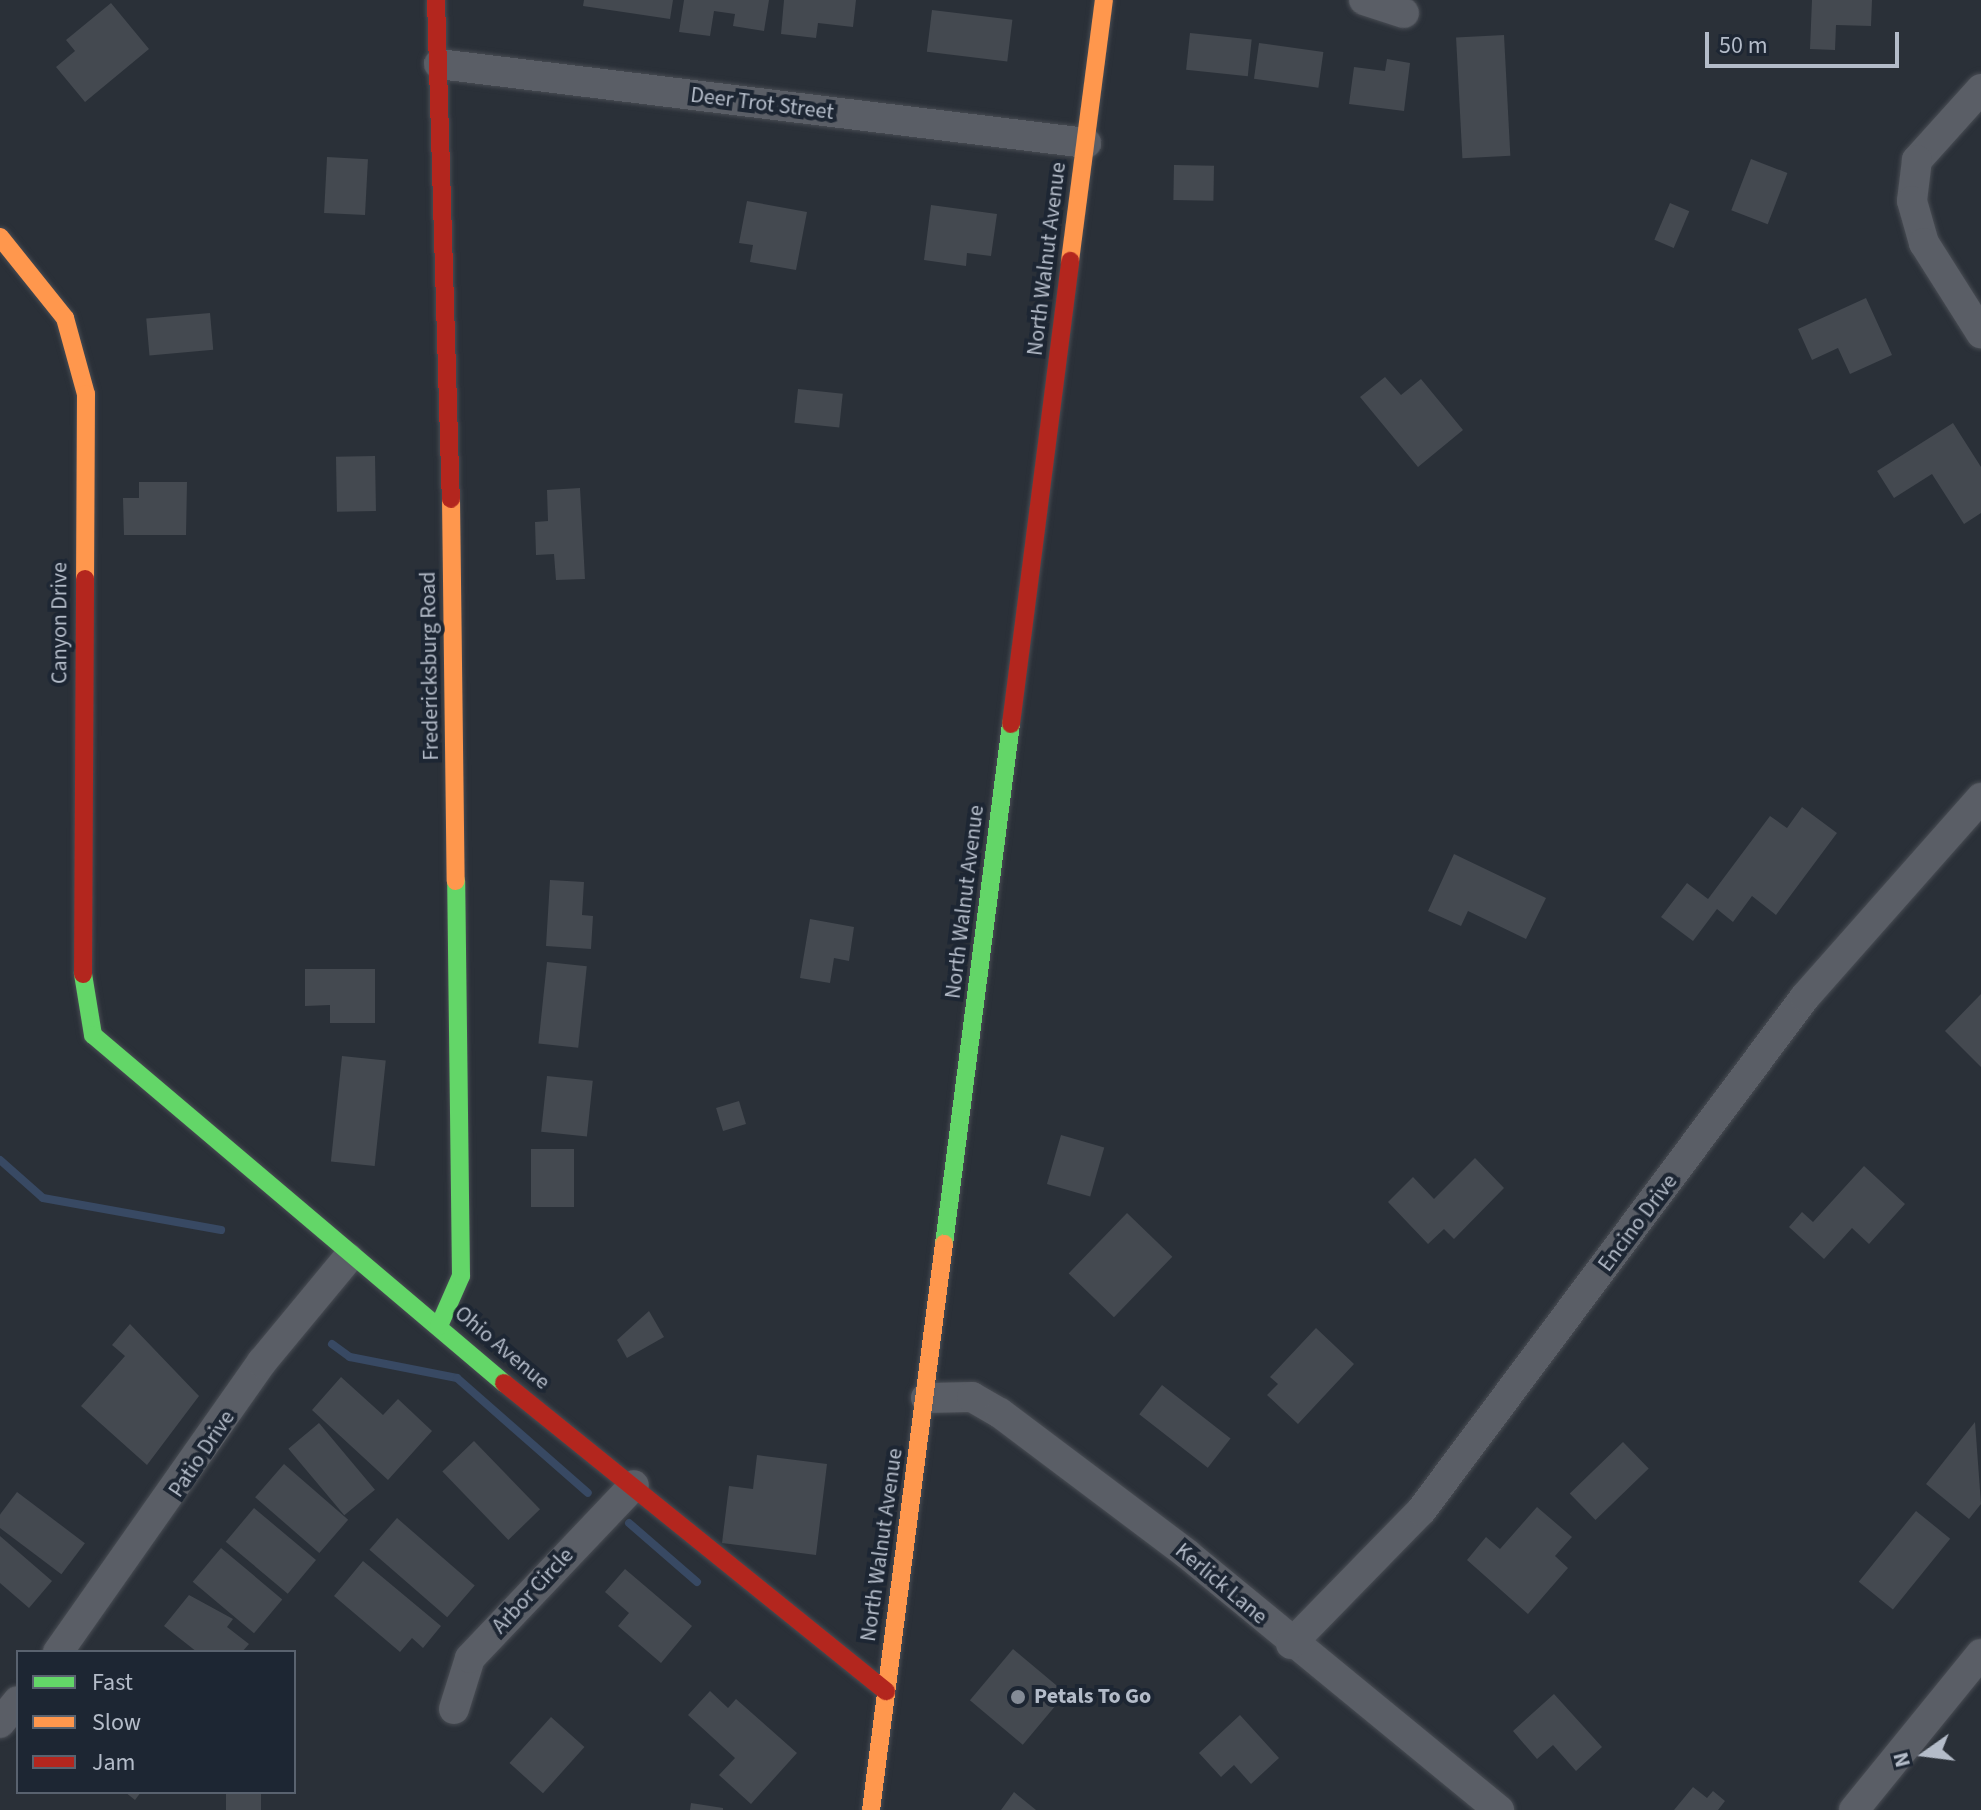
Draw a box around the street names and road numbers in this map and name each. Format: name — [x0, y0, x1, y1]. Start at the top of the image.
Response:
street label: Deer Trot Street — [689, 82, 835, 126]
street label: North Walnut Avenue — [1022, 161, 1072, 357]
street label: Canyon Drive — [47, 562, 73, 684]
street label: Fredericksburg Road — [415, 571, 445, 761]
street label: North Walnut Avenue — [940, 804, 990, 1000]
street label: Encino Drive — [1593, 1169, 1683, 1277]
street label: Ohio Avenue — [449, 1301, 555, 1395]
street label: Patio Drive — [163, 1406, 241, 1502]
street label: North Walnut Avenue — [855, 1447, 909, 1643]
street label: Kerlick Lane — [1170, 1538, 1272, 1630]
street label: Arbor Circle — [487, 1543, 579, 1639]

